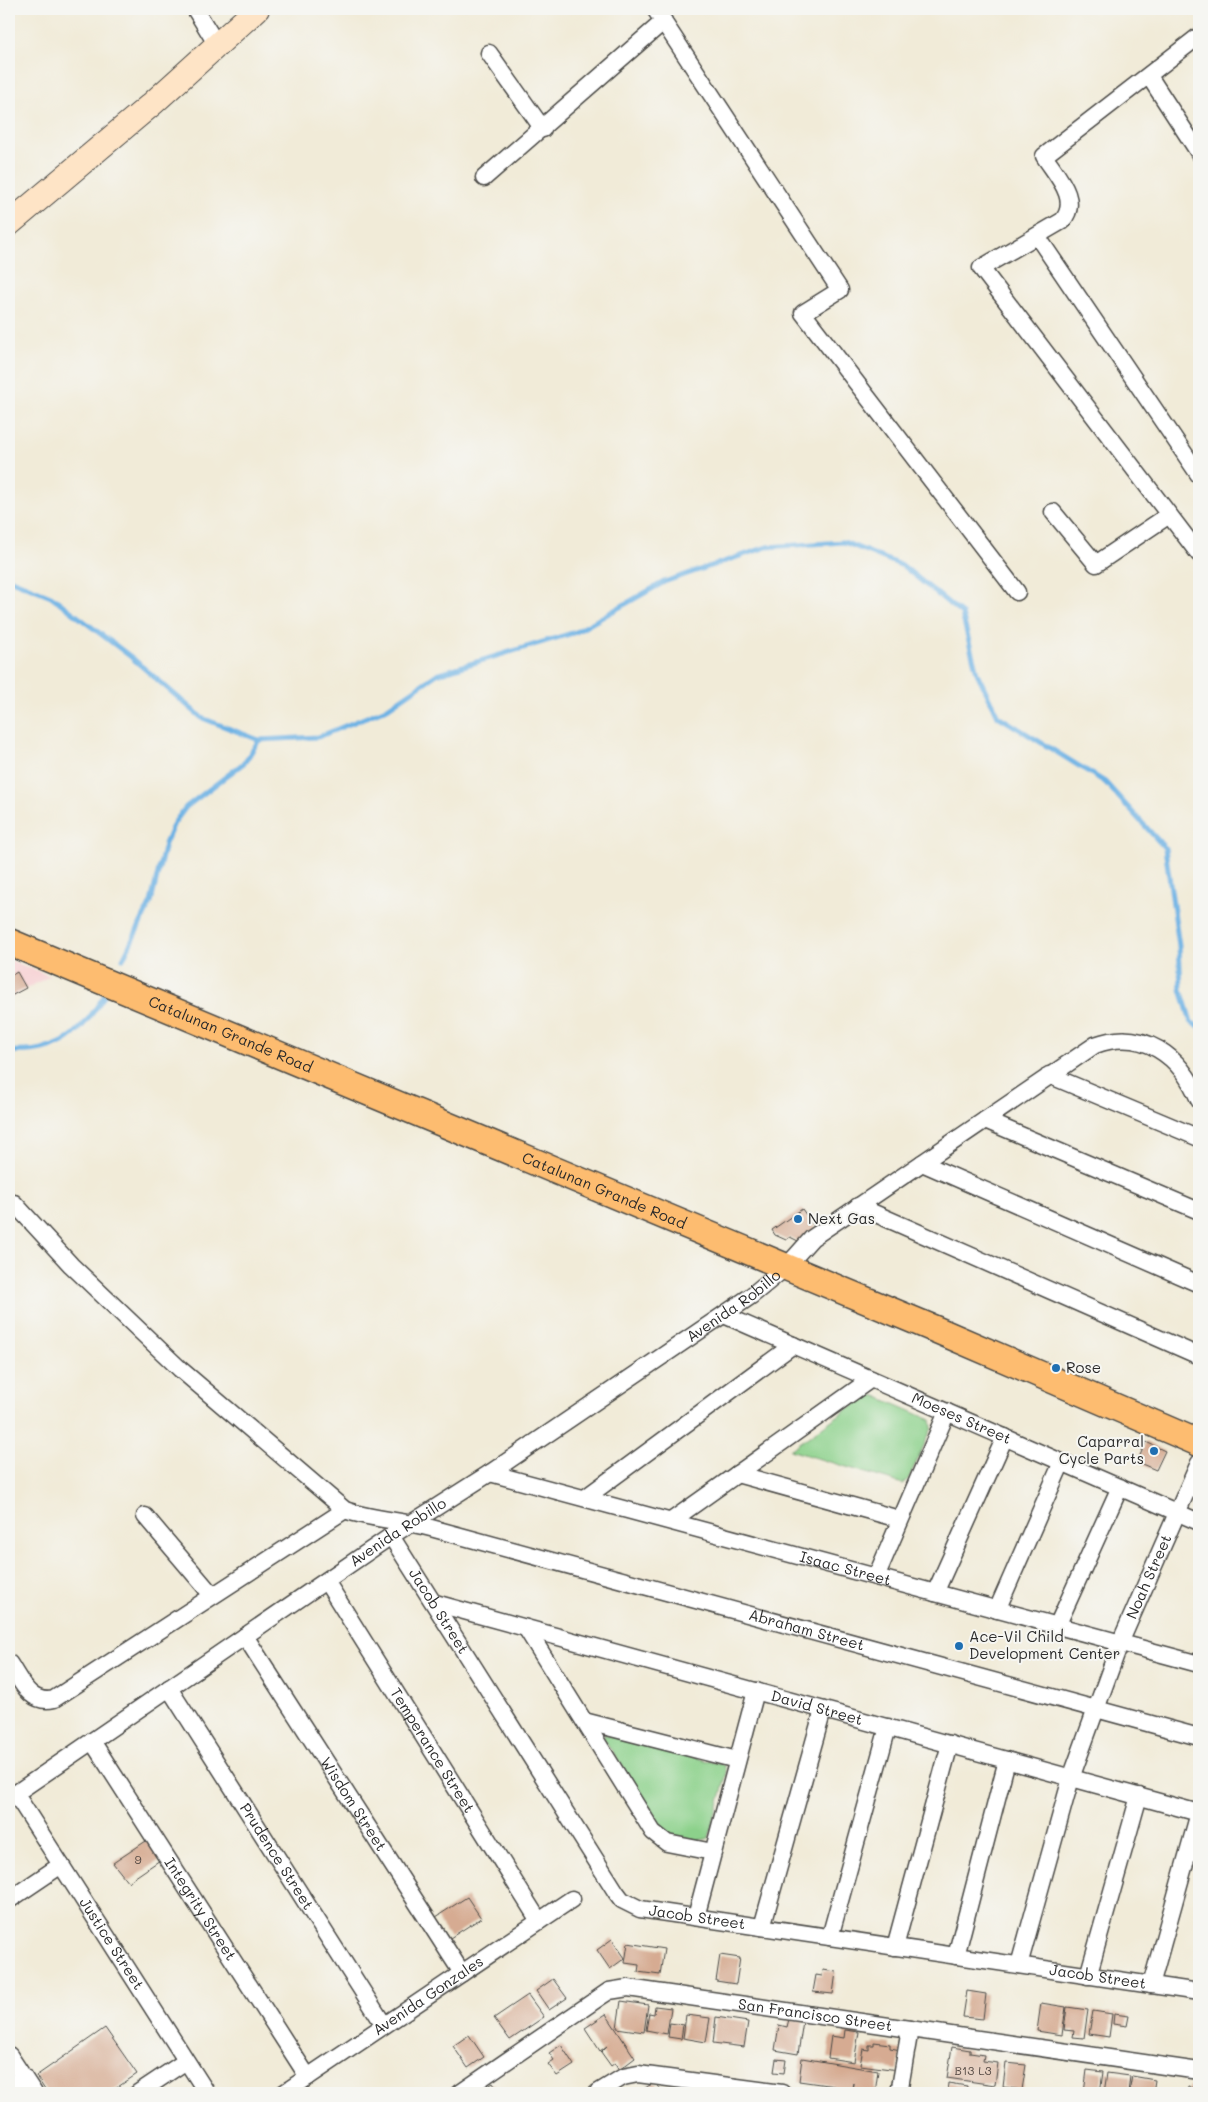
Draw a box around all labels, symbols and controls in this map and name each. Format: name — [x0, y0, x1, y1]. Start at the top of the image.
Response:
street label: Catalunan Grande Road — [146, 990, 316, 1077]
street label: Catalunan Grande Road — [519, 1147, 690, 1233]
place label: Next Gas — [808, 1208, 875, 1228]
marker: Next Gas — [792, 1213, 804, 1225]
street label: Avenida Robillo — [682, 1264, 785, 1346]
place label: Rose — [1066, 1357, 1101, 1377]
marker: Rose — [1050, 1362, 1062, 1374]
street label: Moeses Street — [909, 1387, 1015, 1448]
place label: Caparral Cycle Parts — [1059, 1431, 1144, 1468]
marker: Caparral Cycle Parts — [1148, 1445, 1160, 1457]
street label: Avenida Robillo — [345, 1492, 450, 1571]
street label: Noah Street — [1121, 1531, 1175, 1622]
street label: Isaac Street — [798, 1546, 894, 1590]
street label: Jacob Street — [405, 1564, 474, 1657]
street label: Abraham Street — [747, 1604, 867, 1655]
place label: Ace-Vil Child Development Center — [969, 1626, 1120, 1663]
marker: Ace-Vil Child Development Center — [953, 1640, 965, 1652]
street label: Temperance Street — [386, 1684, 480, 1816]
street label: David Street — [769, 1685, 865, 1729]
street label: Wisdom Street — [316, 1753, 392, 1854]
street label: Prudence Street — [236, 1799, 319, 1913]
house number: 9 — [134, 1851, 142, 1867]
street label: Integrity Street — [160, 1853, 241, 1964]
street label: Justice Street — [75, 1893, 149, 1993]
street label: Jacob Street — [648, 1899, 747, 1934]
street label: Avenida Gonzales — [369, 1951, 487, 2039]
street label: Jacob Street — [1048, 1959, 1148, 1993]
street label: San Francisco Street — [737, 1993, 894, 2035]
house number: B13 L3 — [954, 2062, 992, 2078]

